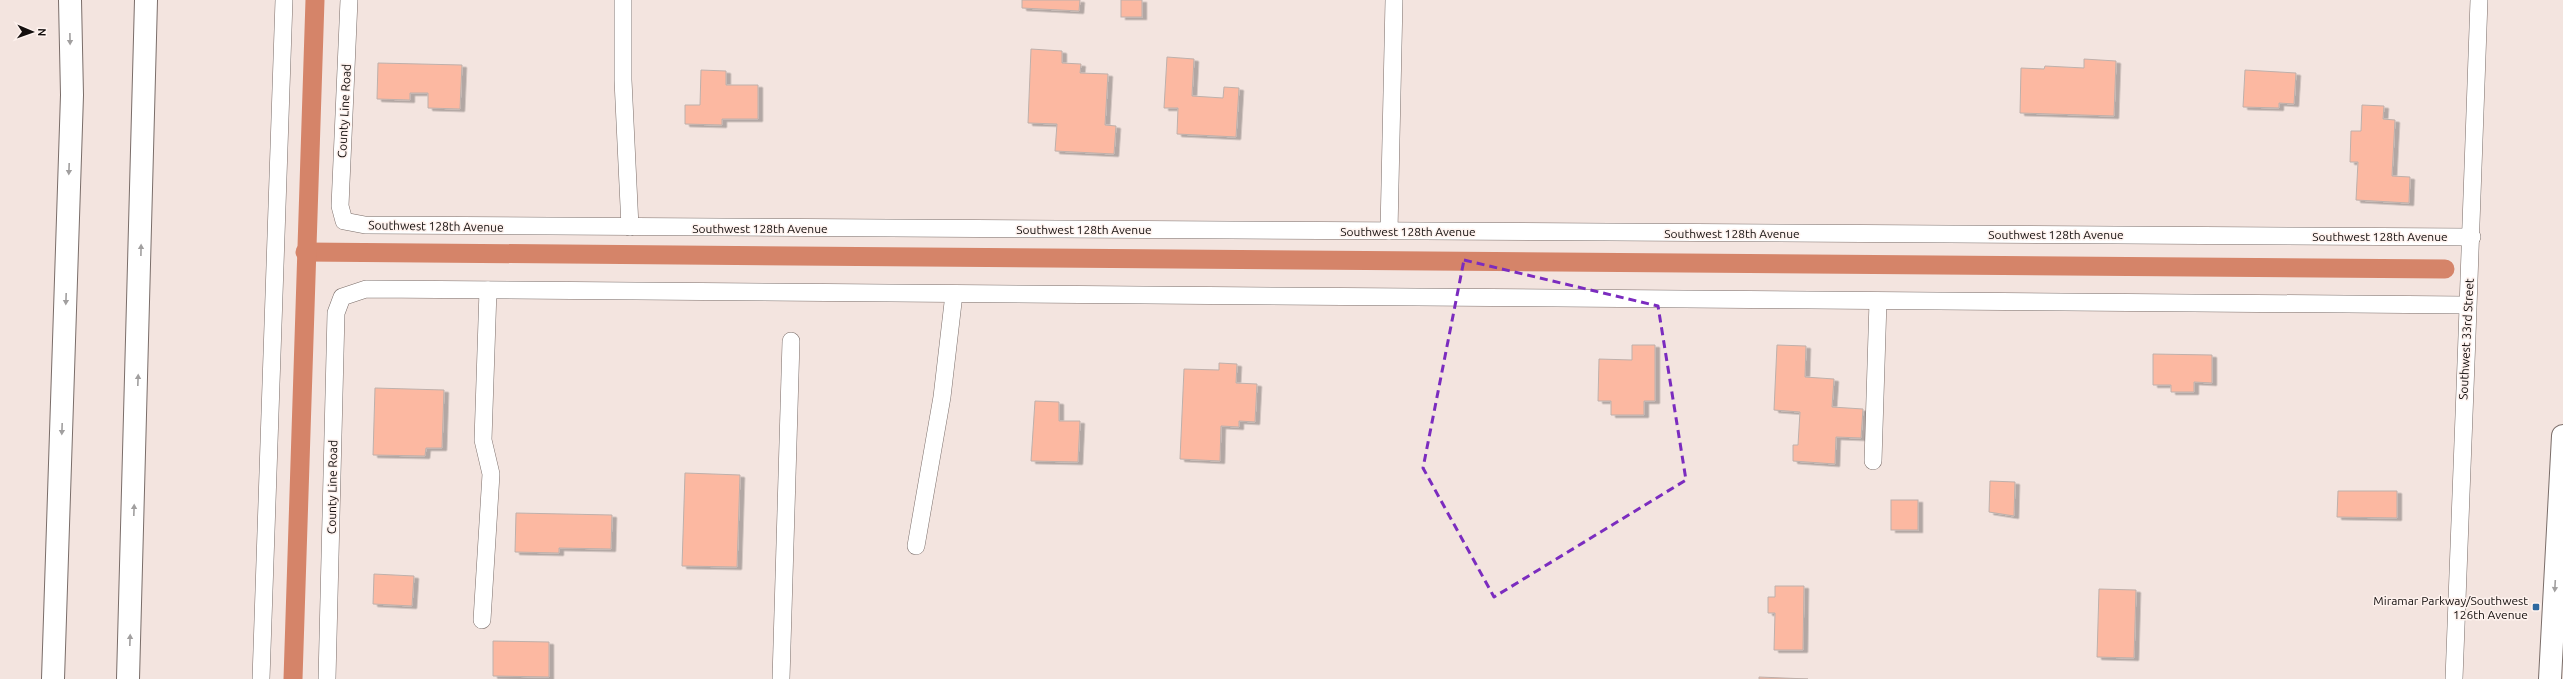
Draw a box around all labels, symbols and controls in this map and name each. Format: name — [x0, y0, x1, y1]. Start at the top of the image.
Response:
north arrow — [12, 12, 52, 52]
text: N — [36, 28, 48, 37]
one-way arrow — [67, 33, 74, 45]
street label: County Line Road — [335, 64, 353, 158]
one-way arrow — [66, 163, 73, 175]
street label: Southwest 128th Avenue — [368, 218, 504, 234]
street label: Southwest 128th Avenue — [692, 222, 828, 235]
street label: Southwest 128th Avenue — [1016, 223, 1152, 236]
street label: Southwest 128th Avenue — [1340, 225, 1476, 238]
street label: Southwest 128th Avenue — [1664, 227, 1800, 240]
street label: Southwest 128th Avenue — [1988, 228, 2124, 241]
street label: Southwest 128th Avenue — [2312, 230, 2448, 243]
one-way arrow — [138, 243, 144, 256]
street label: Southwest 33rd Street — [2456, 278, 2476, 400]
one-way arrow — [62, 293, 69, 305]
one-way arrow — [135, 373, 141, 386]
one-way arrow — [59, 423, 65, 436]
street label: County Line Road — [325, 440, 339, 534]
one-way arrow — [130, 504, 137, 516]
one-way arrow — [2552, 580, 2558, 593]
place label: Miramar Parkway/Southwest 126th Avenue — [2373, 594, 2528, 621]
marker: Miramar Parkway/Southwest 126th Avenue — [2531, 602, 2541, 612]
one-way arrow — [126, 634, 133, 646]

